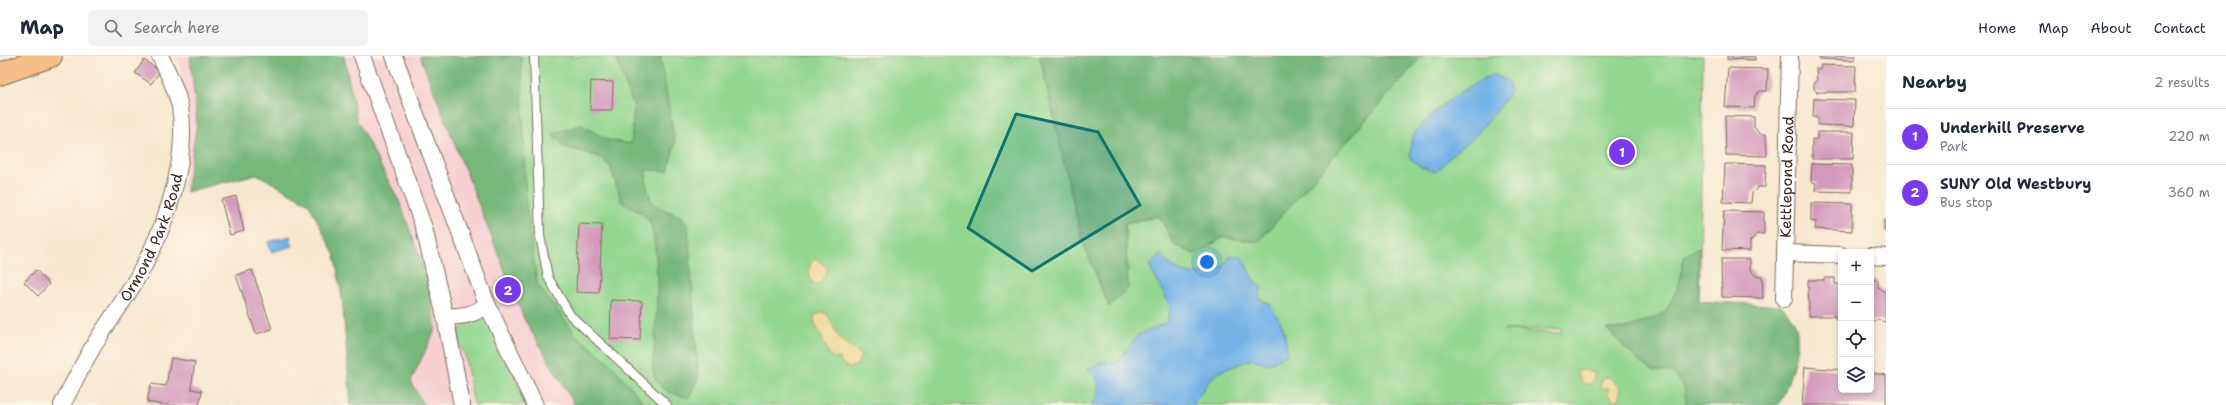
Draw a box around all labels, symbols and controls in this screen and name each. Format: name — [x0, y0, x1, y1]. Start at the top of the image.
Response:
search box — [88, 10, 368, 46]
text: Map — [20, 15, 64, 40]
icon: search — [102, 17, 124, 39]
text: Search here — [134, 18, 220, 38]
text: Home — [1978, 19, 2017, 37]
text: Map — [2039, 19, 2069, 37]
text: About — [2091, 19, 2132, 37]
text: Contact — [2154, 19, 2206, 37]
text: Nearby — [1902, 71, 1967, 93]
text: 2 results — [2154, 74, 2210, 91]
street label: Kettlepond Road — [1776, 115, 1799, 238]
text: Underhill Preserve — [1940, 118, 2085, 138]
text: 1 — [1912, 128, 1918, 145]
text: 220 m — [2168, 128, 2210, 145]
pin: 1 — [1609, 137, 1635, 167]
text: Park — [1940, 138, 1968, 155]
street label: Ormond Park Road — [115, 171, 188, 305]
text: SUNY Old Westbury — [1940, 174, 2092, 194]
text: 2 — [1910, 184, 1920, 201]
text: 360 m — [2168, 184, 2210, 201]
text: Bus stop — [1940, 194, 1992, 211]
map controls — [1838, 249, 1874, 393]
button: + — [1838, 249, 1874, 285]
your location — [1197, 252, 1217, 272]
pin: 2 — [495, 275, 521, 305]
button: − — [1838, 285, 1874, 321]
button: locate — [1838, 321, 1874, 357]
button: layers — [1838, 357, 1874, 393]

